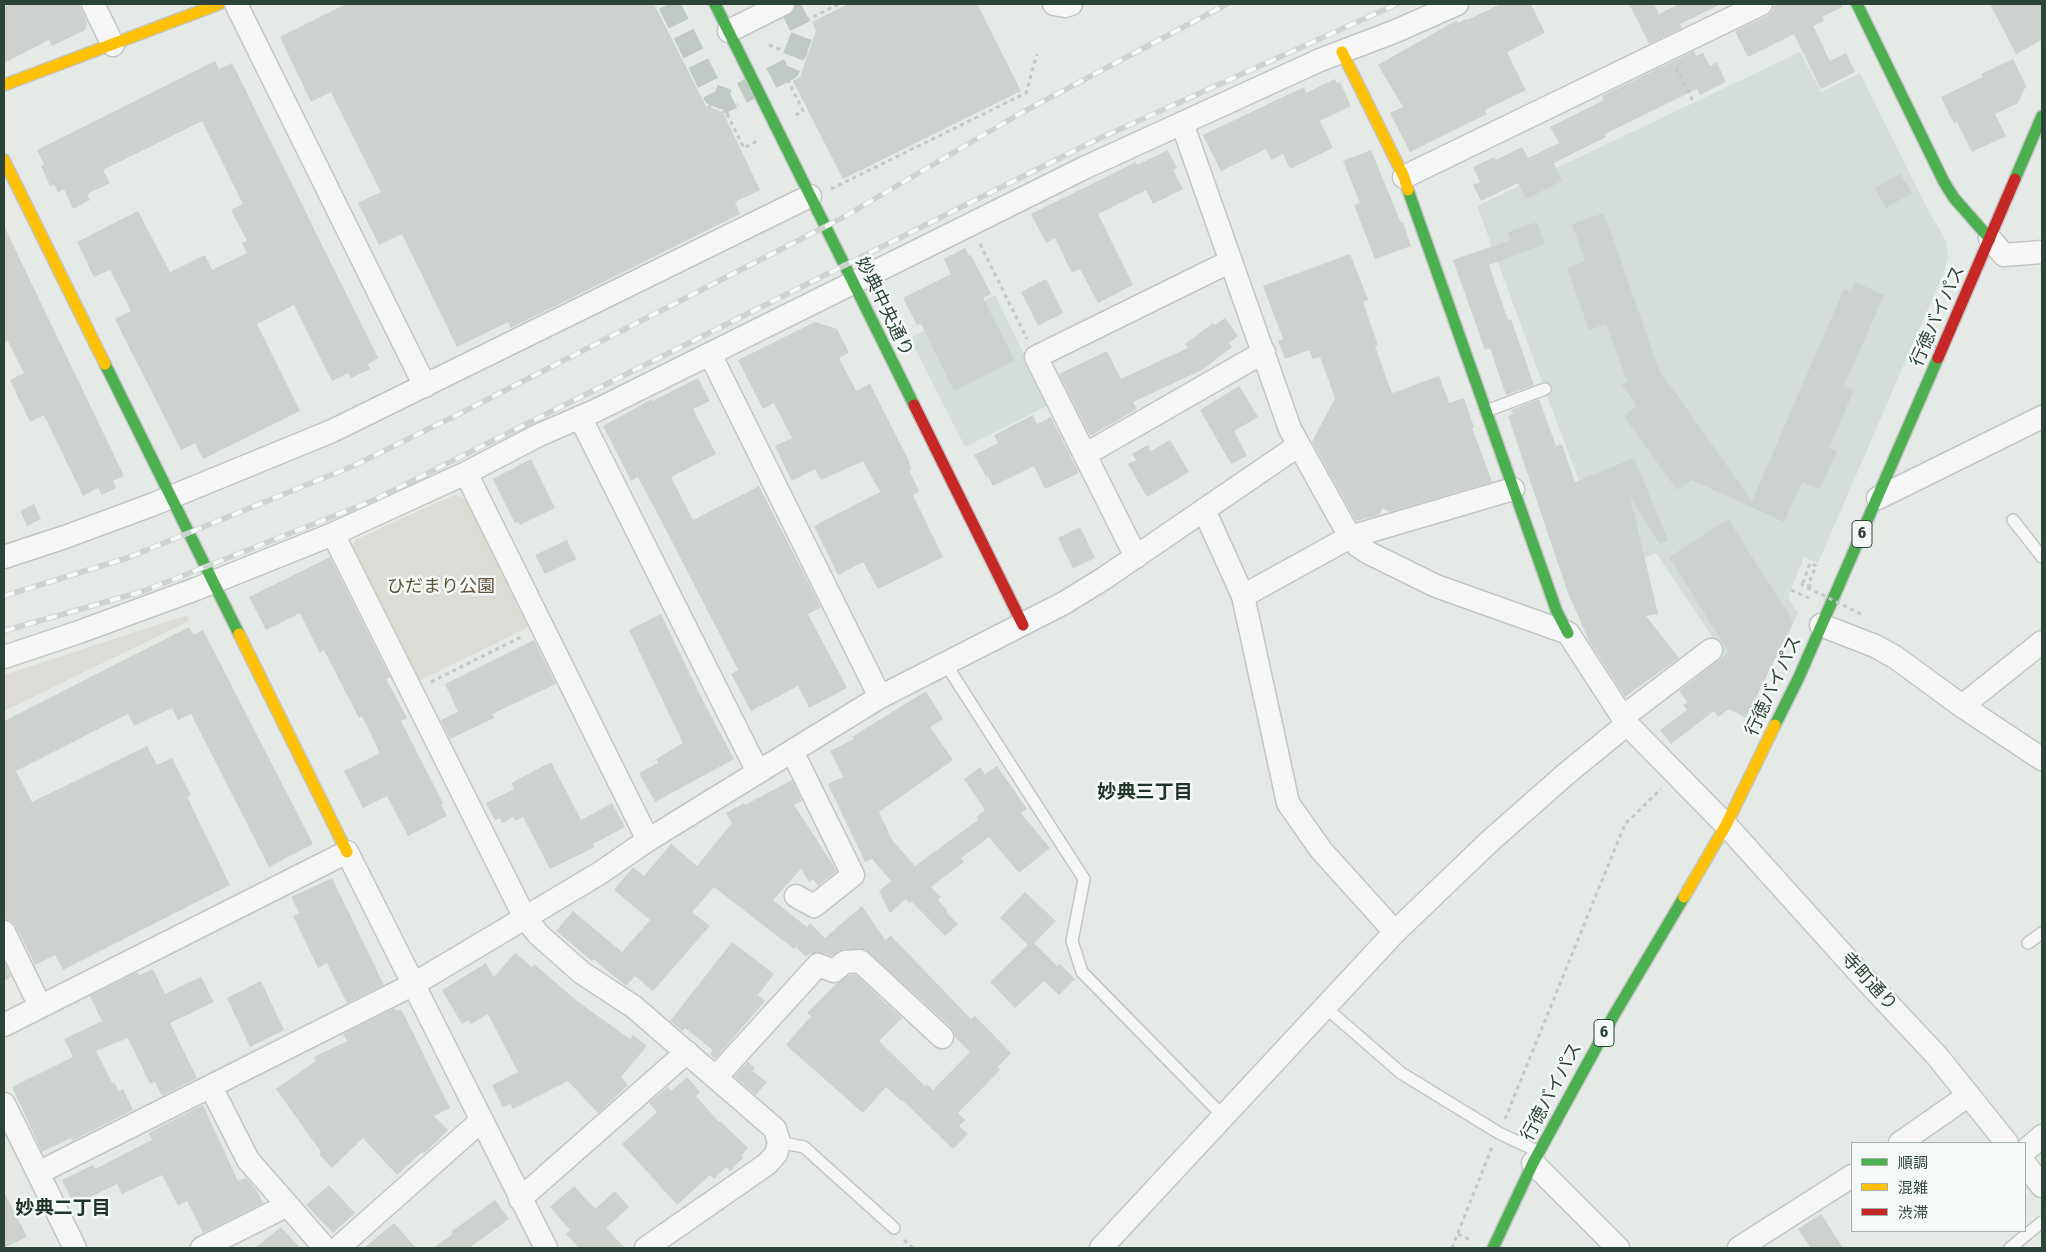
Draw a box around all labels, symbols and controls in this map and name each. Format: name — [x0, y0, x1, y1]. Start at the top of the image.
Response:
street label: 妙典中央通り — [851, 254, 917, 360]
street label: 行徳バイパス — [1906, 262, 1970, 370]
road number: 6 — [1852, 520, 1872, 548]
park label: ひだまり公園 — [387, 576, 495, 598]
street label: 行徳バイパス — [1741, 632, 1807, 740]
district label: 妙典三丁目 — [1098, 782, 1192, 804]
street label: 寺町通り — [1837, 948, 1901, 1016]
road number: 6 — [1594, 1020, 1614, 1046]
street label: 行徳バイパス — [1517, 1039, 1587, 1145]
legend — [1851, 1142, 2026, 1232]
text: 順調 — [1898, 1154, 1928, 1172]
text: 混雑 — [1898, 1179, 1928, 1197]
district label: 妙典二丁目 — [16, 1198, 110, 1220]
text: 渋滞 — [1898, 1204, 1928, 1222]

